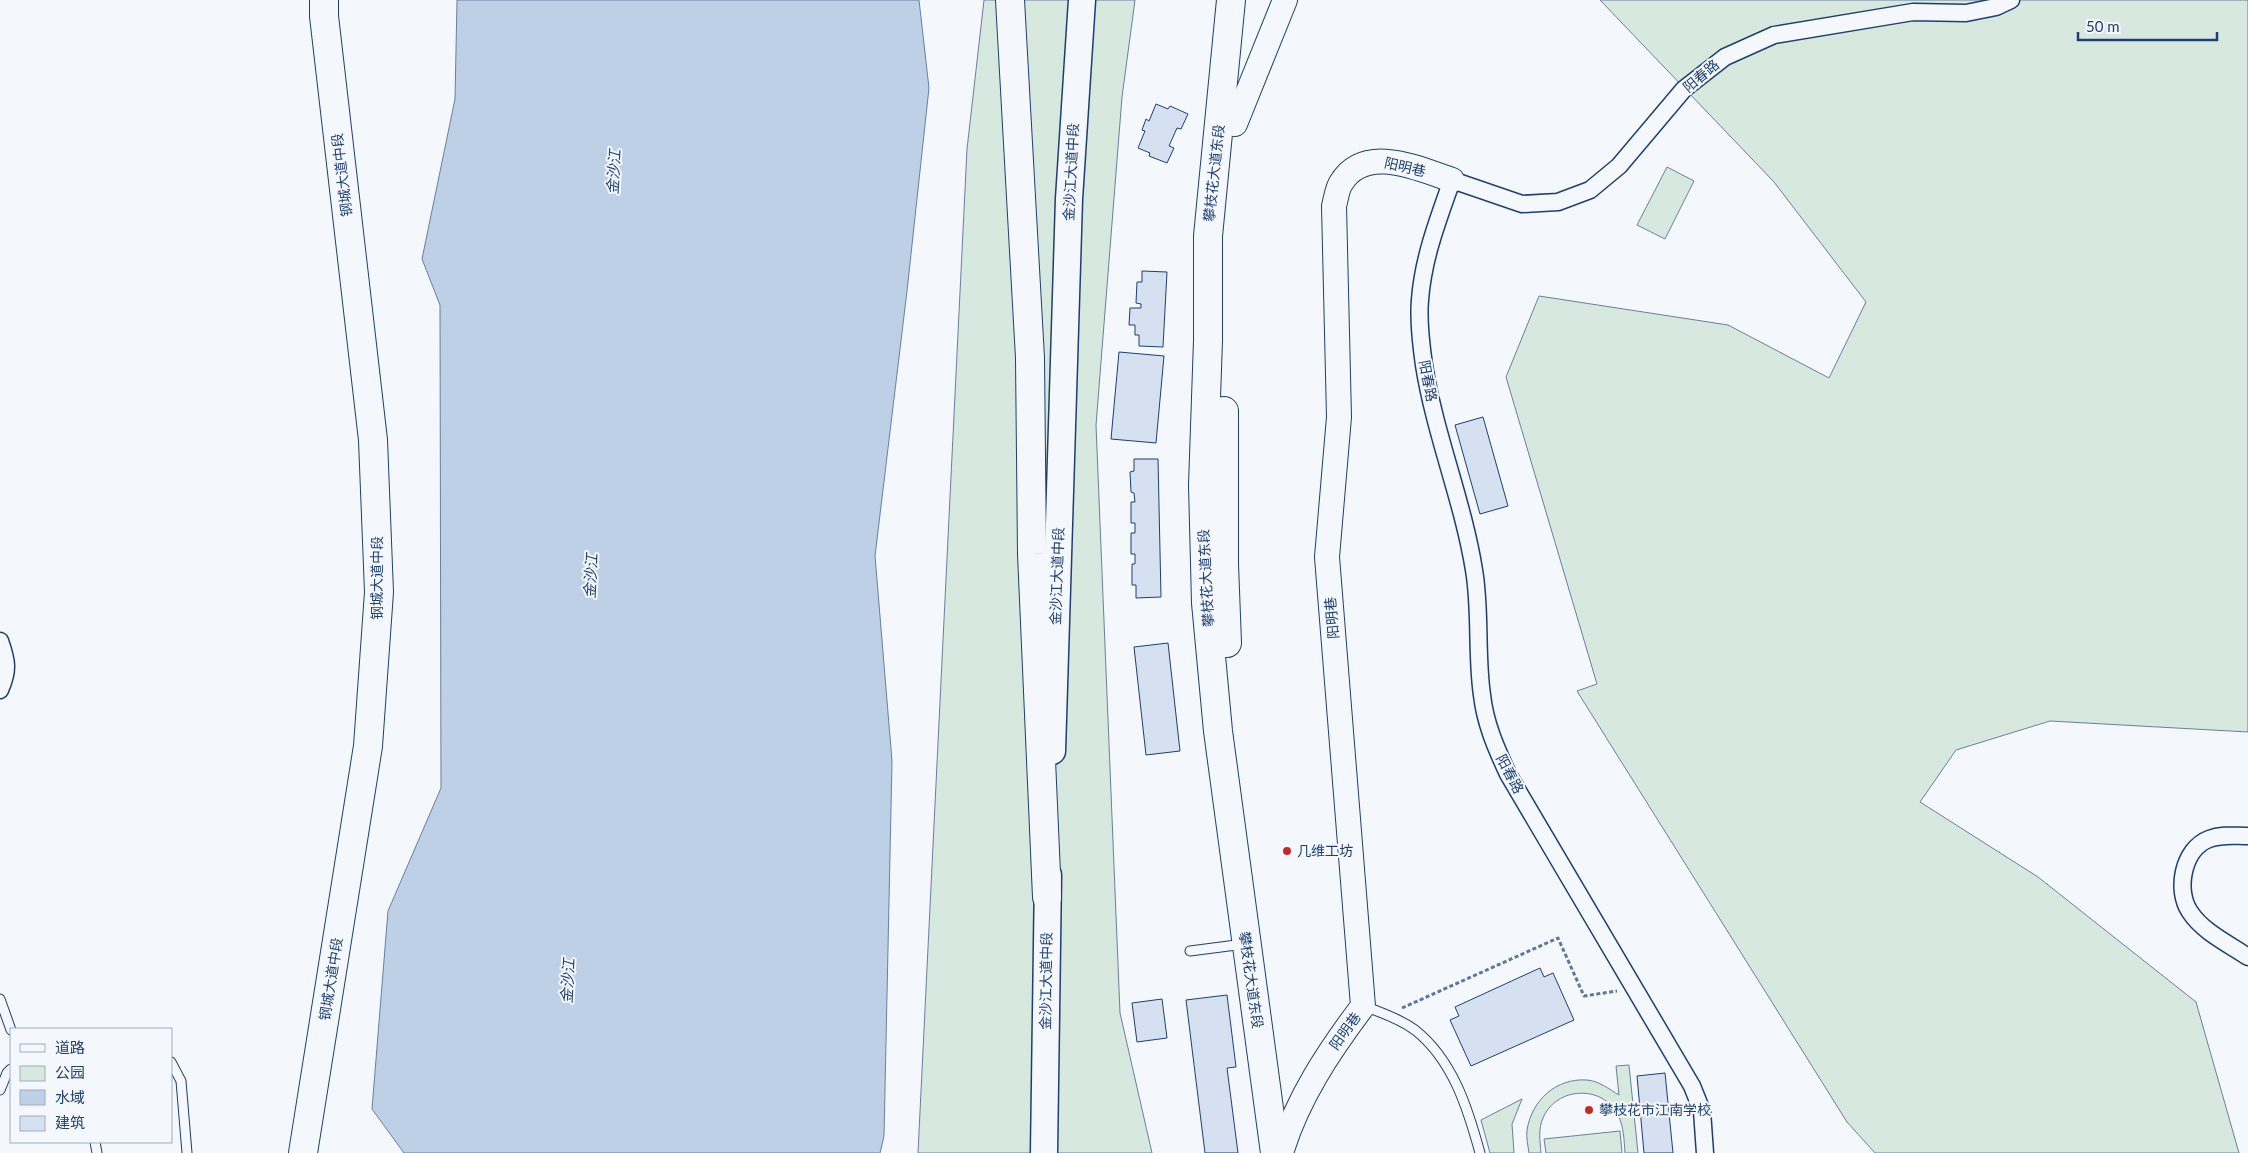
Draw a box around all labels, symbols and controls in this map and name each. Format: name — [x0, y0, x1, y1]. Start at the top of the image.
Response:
scale bar — [2078, 10, 2217, 42]
text: 50 m — [2086, 17, 2120, 35]
street label: 阳春路 — [1679, 56, 1722, 96]
street label: 金沙江大道中段 — [1059, 123, 1082, 221]
street label: 攀枝花大道东段 — [1200, 123, 1227, 223]
street label: 钢城大道中段 — [328, 132, 355, 218]
water label: 金沙江 — [603, 147, 623, 195]
street label: 阳明巷 — [1383, 154, 1427, 180]
street label: 阳春路 — [1416, 359, 1441, 403]
street label: 金沙江大道中段 — [1046, 527, 1067, 625]
street label: 攀枝花大道东段 — [1194, 529, 1217, 627]
street label: 钢城大道中段 — [368, 536, 385, 620]
water label: 金沙江 — [580, 551, 600, 599]
street label: 阳明巷 — [1321, 596, 1342, 640]
street label: 阳春路 — [1493, 751, 1528, 796]
place label: 几维工坊 — [1297, 842, 1353, 859]
marker: 几维工坊 — [1281, 845, 1293, 857]
street label: 攀枝花大道东段 — [1236, 930, 1267, 1030]
street label: 金沙江大道中段 — [1036, 932, 1055, 1030]
street label: 钢城大道中段 — [316, 936, 345, 1022]
water label: 金沙江 — [557, 956, 577, 1004]
street label: 阳明巷 — [1325, 1009, 1364, 1053]
legend — [10, 1028, 172, 1143]
text: 道路 — [55, 1038, 85, 1056]
text: 公园 — [55, 1063, 85, 1081]
text: 水域 — [55, 1088, 85, 1106]
place label: 攀枝花市江南学校 — [1599, 1101, 1711, 1118]
marker: 攀枝花市江南学校 — [1583, 1104, 1595, 1116]
text: 建筑 — [55, 1113, 85, 1131]

